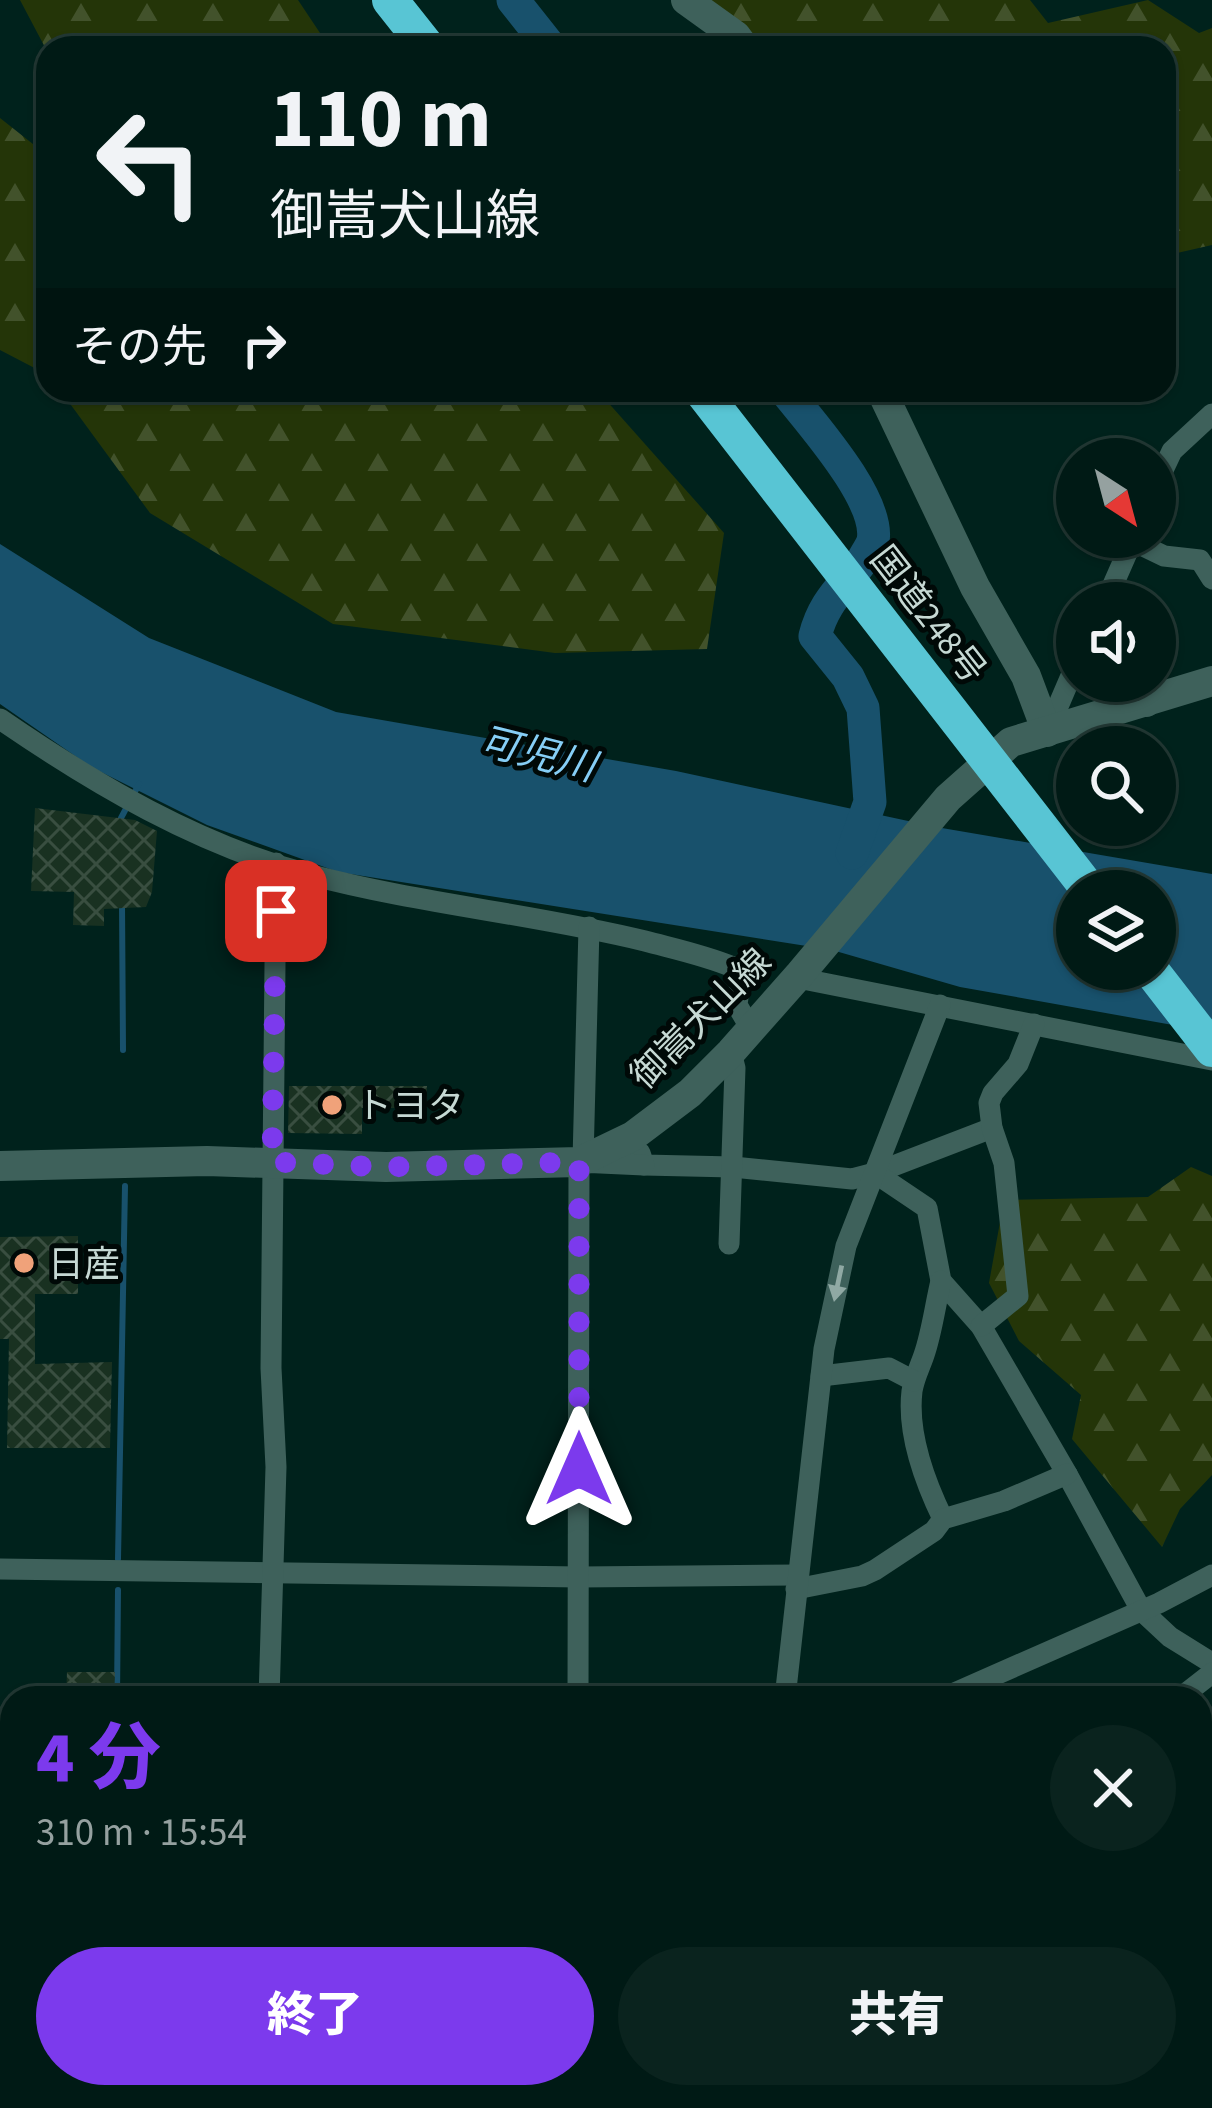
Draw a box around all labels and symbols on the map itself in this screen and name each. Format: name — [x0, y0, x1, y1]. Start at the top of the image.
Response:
north arrow — [1056, 438, 1176, 558]
street label: 国道248号 — [858, 536, 998, 694]
water label: 可児川 — [474, 714, 605, 797]
pin — [225, 860, 327, 962]
street label: 御嵩犬山線 — [619, 937, 783, 1101]
place label: トヨタ — [356, 1081, 464, 1132]
marker: トヨタ — [319, 1092, 345, 1118]
place label: 日産 — [48, 1239, 120, 1290]
marker: 日産 — [11, 1250, 37, 1276]
one-way arrow — [828, 1265, 847, 1303]
position arrow — [516, 1406, 642, 1532]

